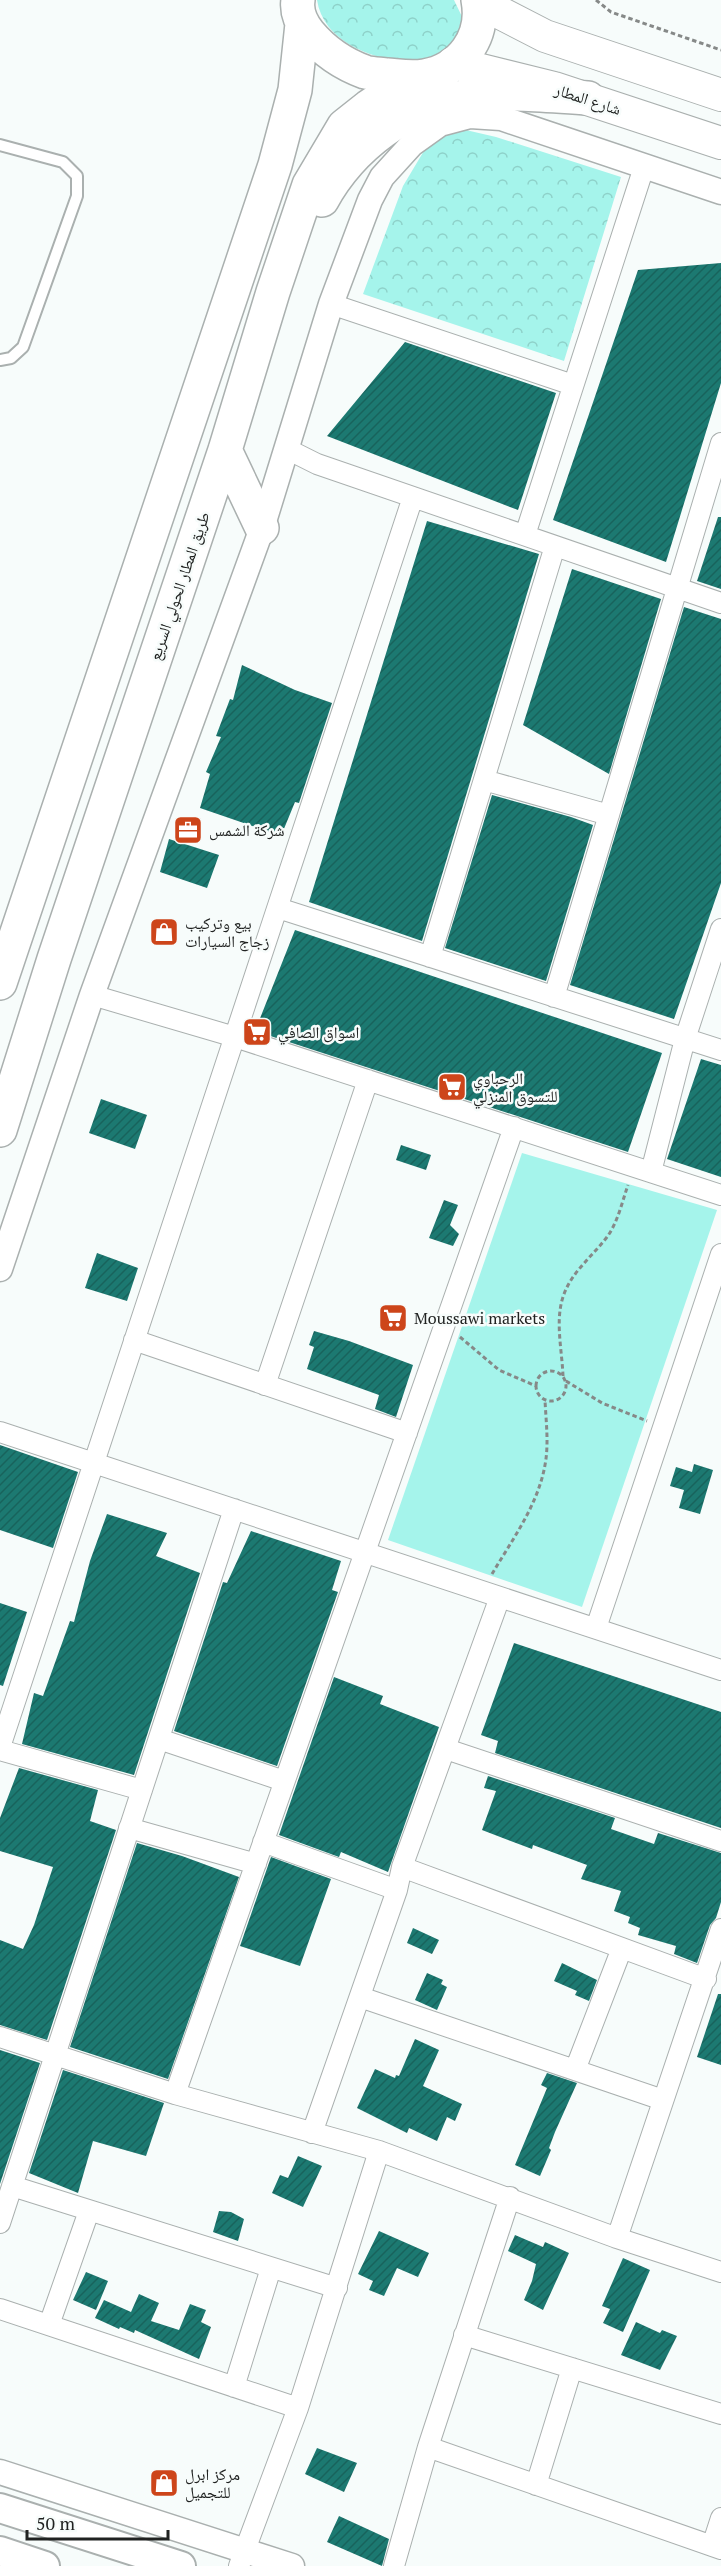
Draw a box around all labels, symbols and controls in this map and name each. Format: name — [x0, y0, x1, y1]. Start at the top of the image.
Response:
street label: شارع المطار — [551, 78, 624, 120]
street label: طريق المطار الحولي السريع — [143, 509, 217, 664]
office icon: شركة الشمس — [172, 814, 204, 846]
place label: شركة الشمس — [209, 819, 284, 841]
place label: بيع وتركيب زجاج السيارات — [185, 912, 269, 952]
shop icon: بيع وتركيب زجاج السيارات — [148, 916, 180, 948]
supermarket icon: اسواق الصافي — [241, 1016, 273, 1048]
place label: اسواق الصافي — [278, 1021, 359, 1045]
place label: الرحباوي للتسوق المنزلي — [473, 1067, 558, 1109]
supermarket icon: الرحباوي للتسوق المنزلي — [436, 1071, 468, 1103]
supermarket icon: Moussawi markets — [377, 1302, 409, 1334]
place label: Moussawi markets — [414, 1307, 545, 1329]
place label: مركز ابرل للتجميل — [185, 2463, 240, 2503]
shop icon: مركز ابرل للتجميل — [148, 2467, 180, 2499]
scale bar — [27, 2503, 168, 2541]
text: 50 m — [36, 2511, 76, 2535]

